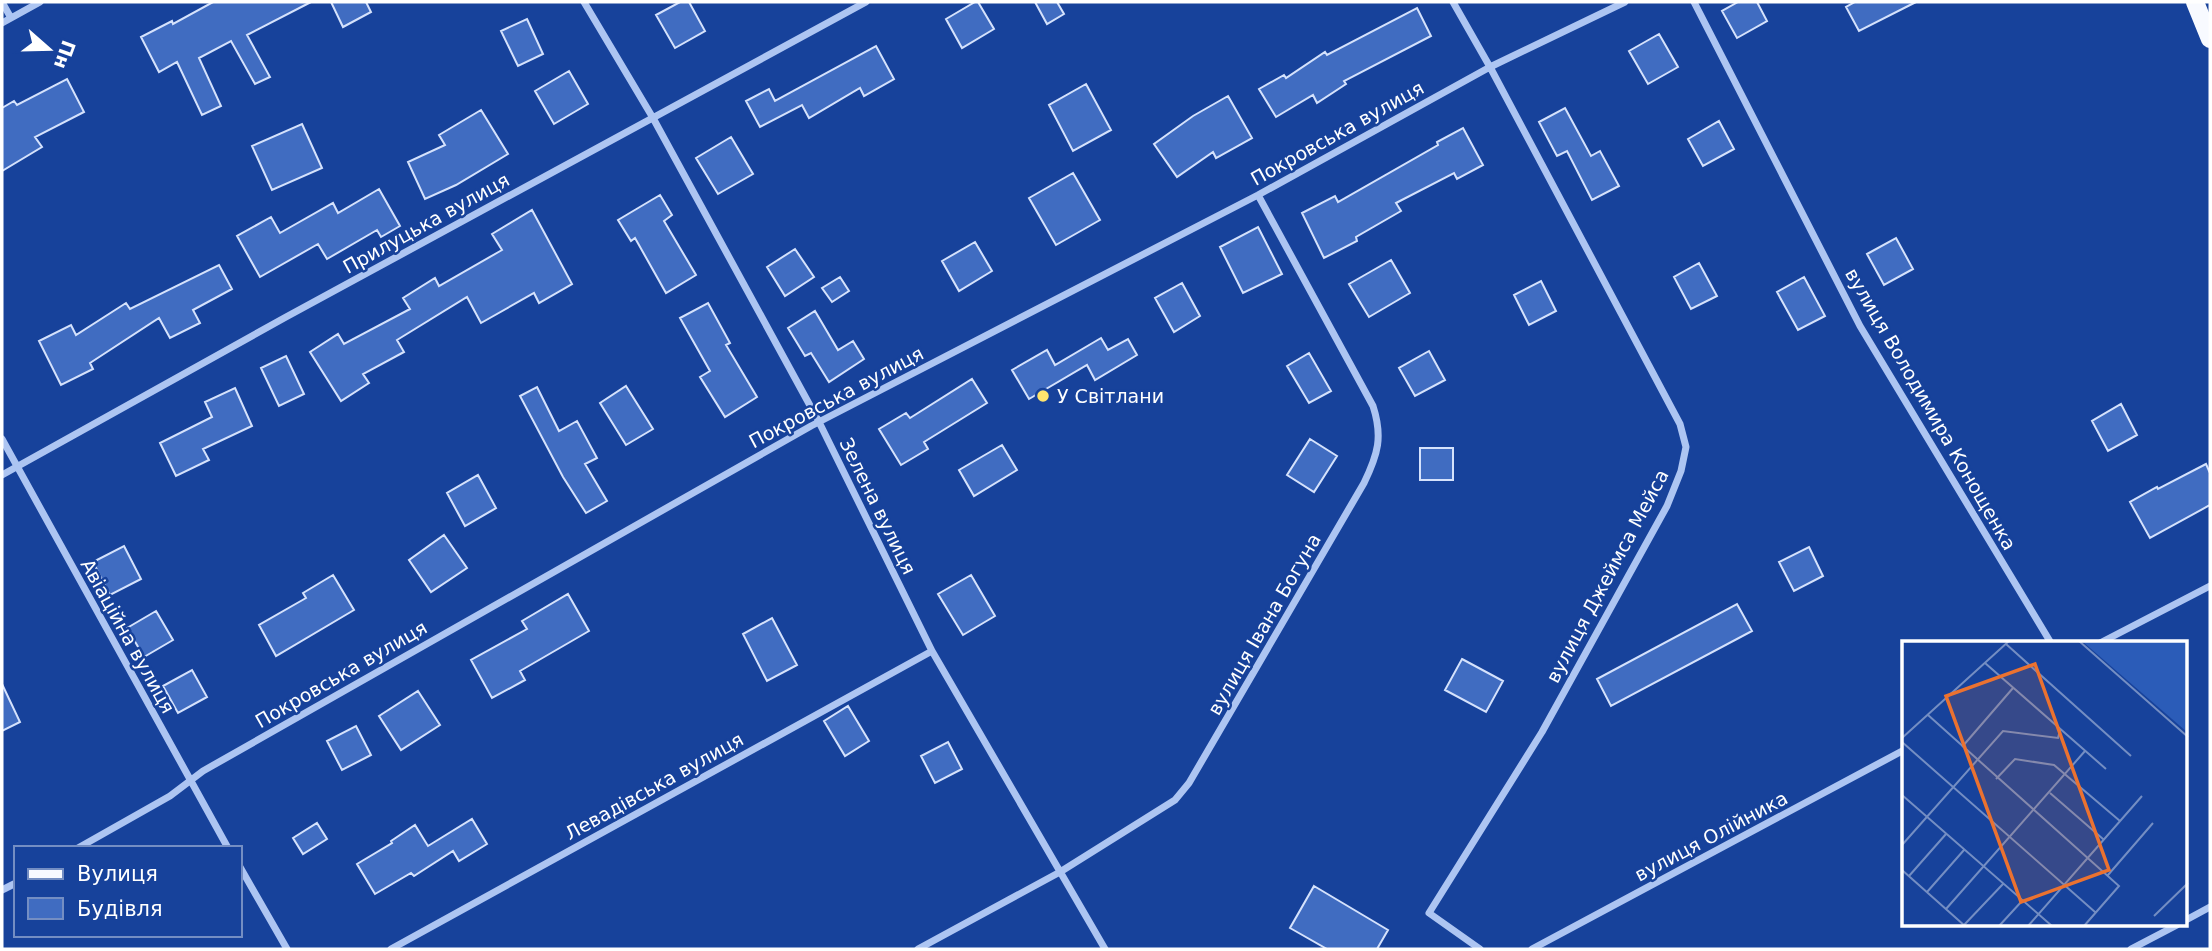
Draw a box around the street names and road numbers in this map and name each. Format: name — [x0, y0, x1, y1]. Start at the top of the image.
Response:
street label: Покровська вулиця — [1247, 76, 1427, 190]
street label: Прилуцька вулиця — [339, 168, 513, 278]
street label: вулиця Володимира Конощенка — [1841, 264, 2021, 554]
street label: Покровська вулиця — [745, 342, 927, 452]
street label: Зелена вулиця — [835, 434, 921, 578]
street label: вулиця Джеймса Мейса — [1541, 466, 1673, 686]
street label: вулиця Івана Богуна — [1203, 529, 1325, 719]
street label: Авіаційна вулиця — [76, 555, 180, 717]
street label: Покровська вулиця — [251, 616, 431, 732]
street label: Левадівська вулиця — [561, 728, 747, 844]
street label: вулиця Олійника — [1631, 786, 1791, 886]

